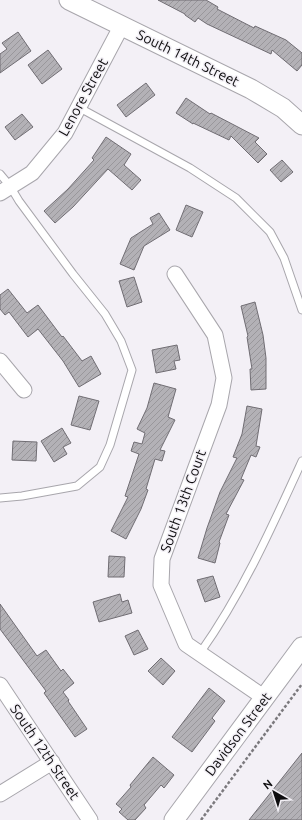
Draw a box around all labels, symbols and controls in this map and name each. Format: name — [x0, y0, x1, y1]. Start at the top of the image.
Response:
street label: South 14th Street — [134, 26, 242, 90]
street label: Lenore Street — [55, 55, 111, 139]
street label: South 13th Court — [157, 447, 209, 555]
street label: Davidson Street — [202, 689, 275, 779]
street label: South 12th Street — [7, 701, 83, 803]
north arrow — [254, 772, 294, 812]
text: N — [261, 777, 275, 791]

